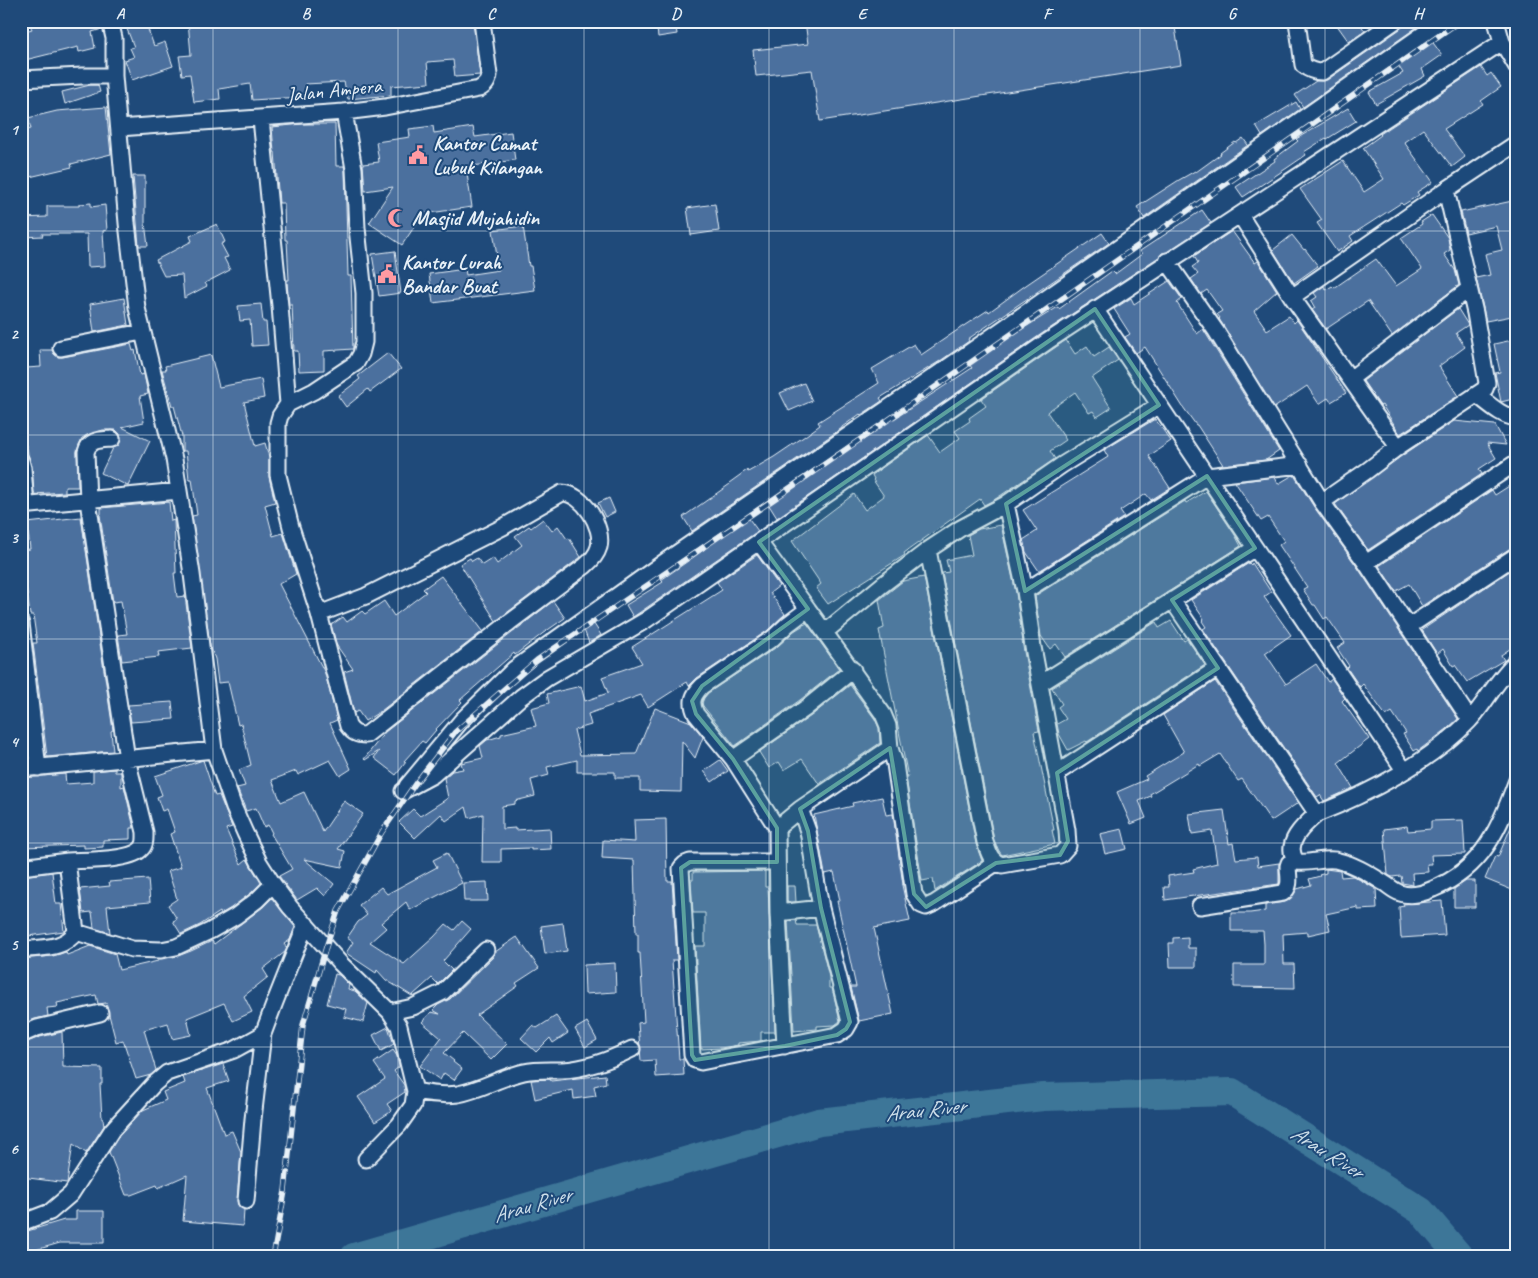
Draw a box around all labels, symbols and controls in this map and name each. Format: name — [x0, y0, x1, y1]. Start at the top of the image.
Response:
text: A — [116, 4, 126, 24]
text: B — [302, 4, 312, 24]
text: C — [487, 4, 497, 24]
text: D — [671, 4, 682, 24]
text: E — [858, 4, 869, 24]
text: F — [1043, 4, 1054, 24]
text: G — [1228, 4, 1238, 24]
text: H — [1413, 4, 1425, 24]
street label: Jalan Ampera — [284, 72, 385, 108]
text: 1 — [10, 120, 19, 140]
place label: Kantor Camat Lubuk Kilangan — [433, 130, 543, 180]
public building icon: Kantor Camat Lubuk Kilangan — [407, 144, 429, 166]
place label: Masjid Mujahidin — [412, 205, 540, 231]
mosque icon: Masjid Mujahidin — [386, 207, 408, 229]
place label: Kantor Lurah Bandar Buat — [402, 249, 503, 299]
public building icon: Kantor Lurah Bandar Buat — [376, 263, 398, 285]
text: 2 — [10, 324, 19, 344]
text: 3 — [10, 528, 19, 548]
text: 4 — [10, 732, 19, 752]
text: 5 — [11, 935, 20, 955]
water label: Arau River — [884, 1091, 970, 1128]
water label: Arau River — [1286, 1119, 1372, 1187]
text: 6 — [10, 1139, 19, 1159]
water label: Arau River — [490, 1179, 578, 1229]

